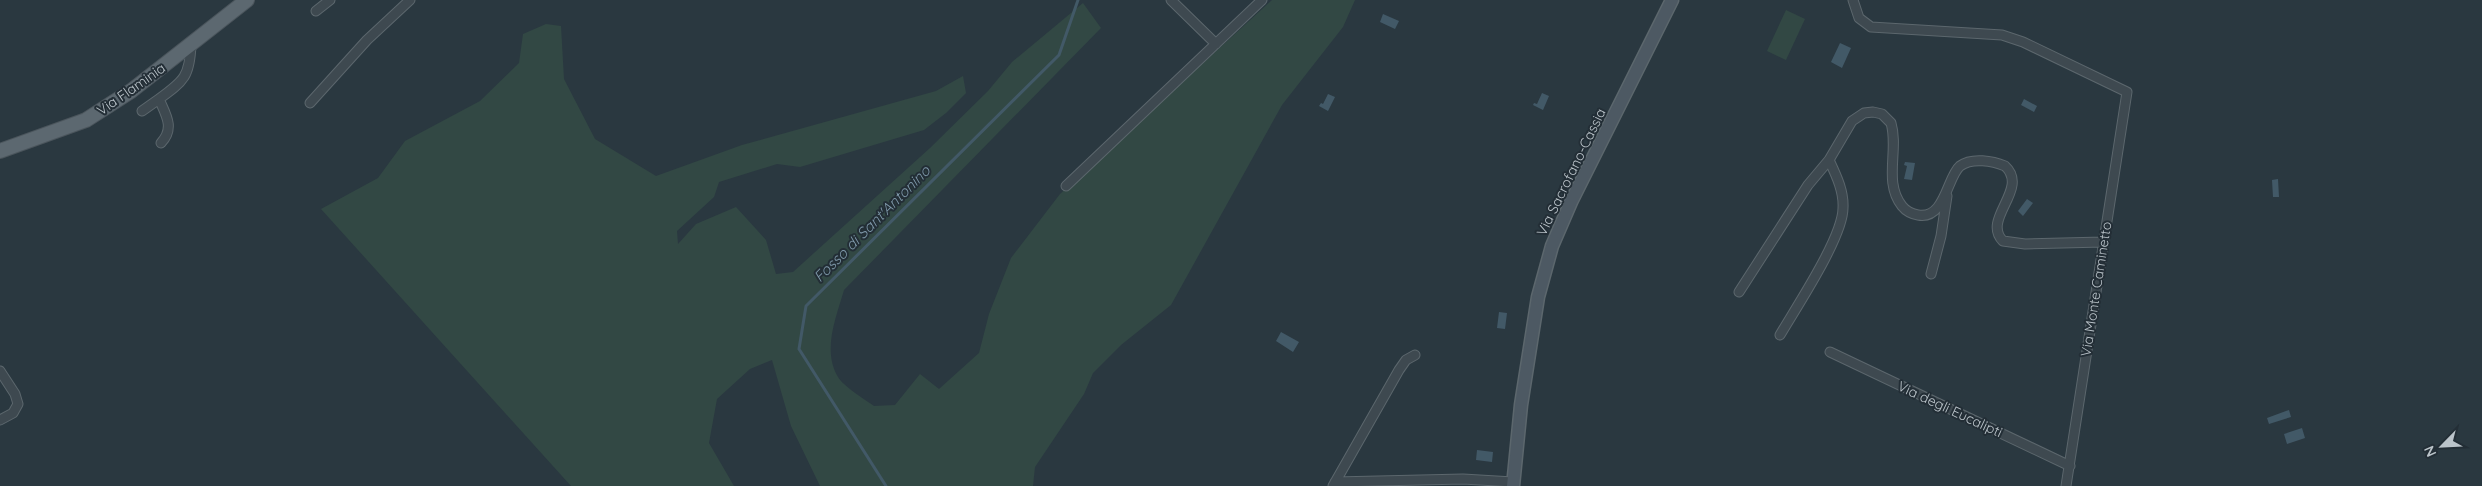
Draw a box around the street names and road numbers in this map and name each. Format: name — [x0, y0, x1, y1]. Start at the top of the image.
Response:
street label: Via Flaminia — [93, 59, 169, 119]
street label: Via Sacrofano-Cassia — [1532, 105, 1610, 239]
street label: Via Monte Caminetto — [2076, 220, 2116, 358]
street label: Via degli Eucalipti — [1895, 377, 2005, 441]

